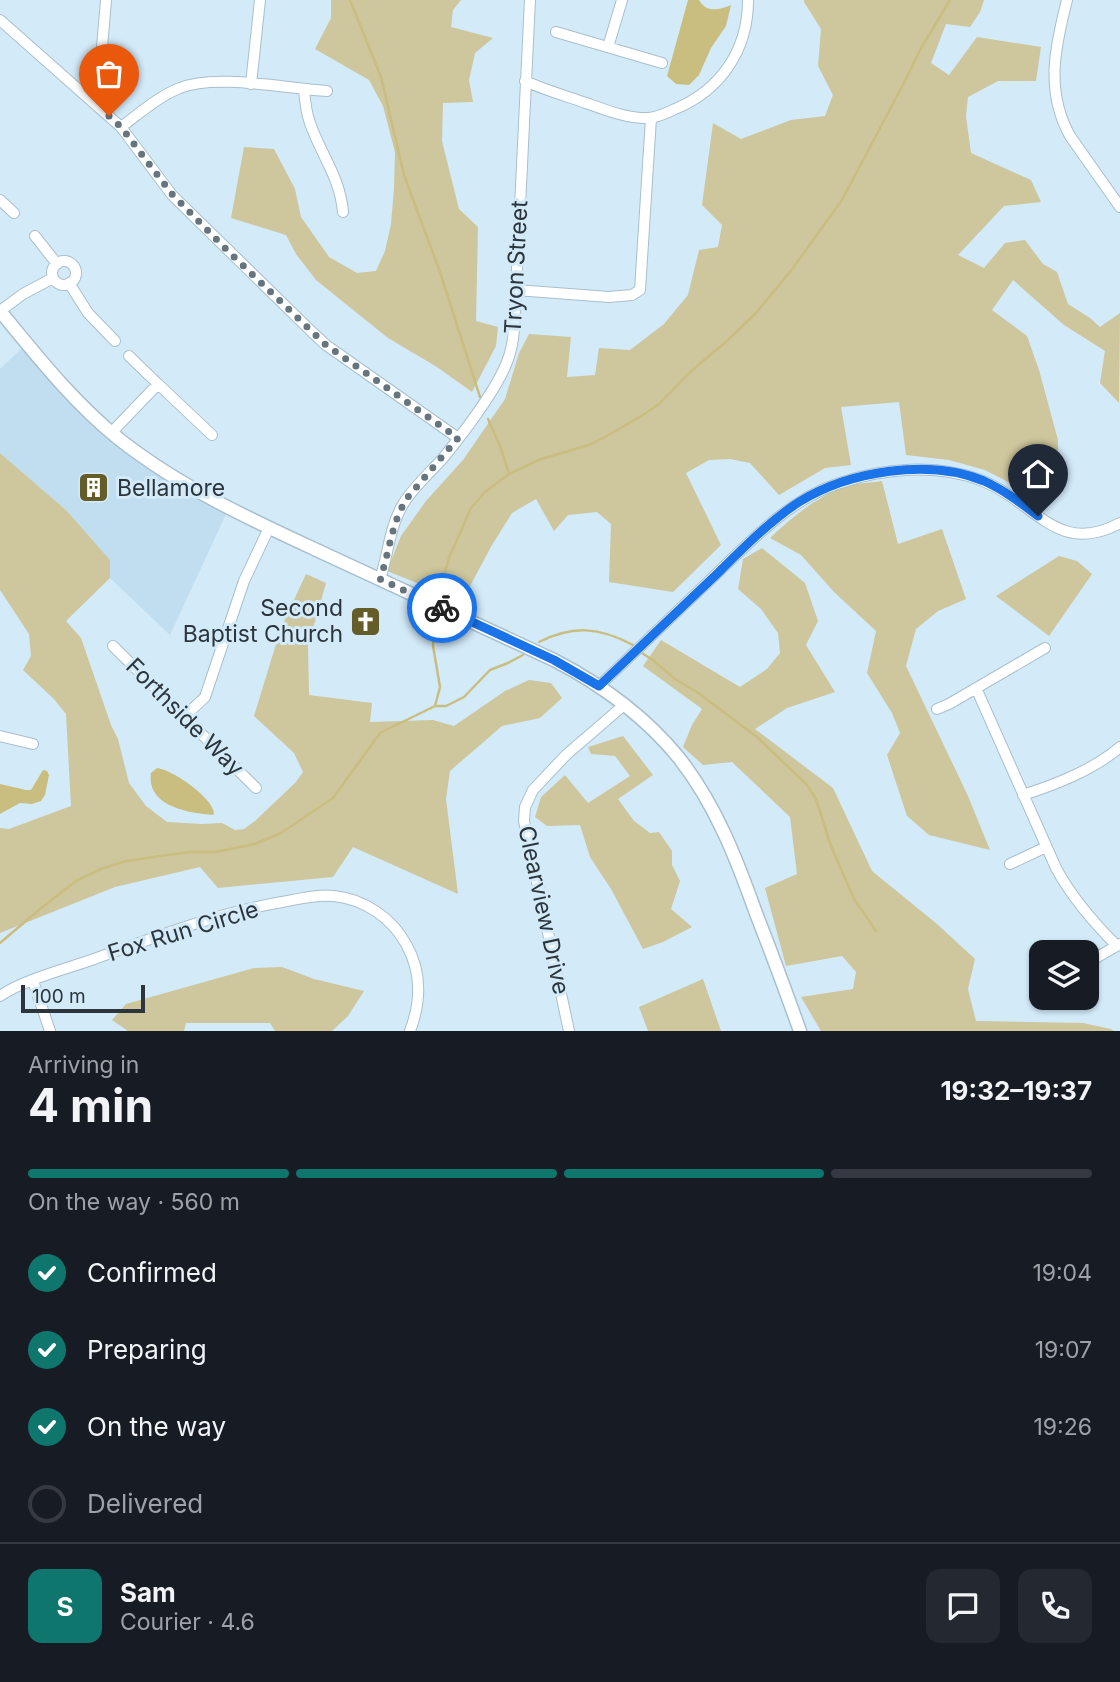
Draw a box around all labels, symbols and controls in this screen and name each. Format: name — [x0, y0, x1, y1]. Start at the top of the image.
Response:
pin — [79, 44, 139, 116]
icon: bag — [90, 55, 128, 93]
street label: Tryon Street — [499, 199, 534, 335]
pin — [1008, 444, 1068, 516]
icon: home — [1019, 455, 1057, 493]
building icon: Bellamore — [77, 471, 111, 505]
place label: Bellamore — [117, 474, 225, 502]
courier — [407, 573, 477, 643]
icon: bike — [423, 589, 461, 627]
place label: Second Baptist Church — [183, 594, 343, 648]
church icon: Second Baptist Church — [349, 604, 383, 638]
street label: Forthside Way — [120, 652, 250, 782]
street label: Clearview Drive — [512, 823, 576, 997]
street label: Fox Run Circle — [104, 895, 262, 967]
map controls — [1029, 940, 1099, 1010]
button: layers — [1029, 940, 1099, 1010]
scale bar — [21, 982, 145, 1014]
text: 100 m — [32, 985, 86, 1008]
text: Arriving in — [28, 1051, 139, 1079]
text: 19:32–19:37 — [940, 1075, 1092, 1106]
text: 4 min — [28, 1077, 153, 1133]
text: On the way · 560 m — [28, 1188, 240, 1216]
icon: check — [28, 1254, 66, 1292]
text: Confirmed — [87, 1257, 217, 1288]
text: 19:04 — [1032, 1259, 1092, 1287]
icon: check — [28, 1331, 66, 1369]
text: Preparing — [87, 1334, 207, 1365]
text: 19:07 — [1035, 1336, 1092, 1364]
icon: check — [28, 1408, 66, 1446]
text: On the way — [87, 1411, 226, 1442]
text: 19:26 — [1033, 1413, 1092, 1441]
text: Delivered — [87, 1488, 203, 1519]
button: chat — [926, 1569, 1000, 1643]
button: phone — [1018, 1569, 1092, 1643]
text: Sam — [120, 1577, 176, 1608]
text: S — [56, 1591, 74, 1622]
text: Courier · 4.6 — [120, 1608, 255, 1636]

